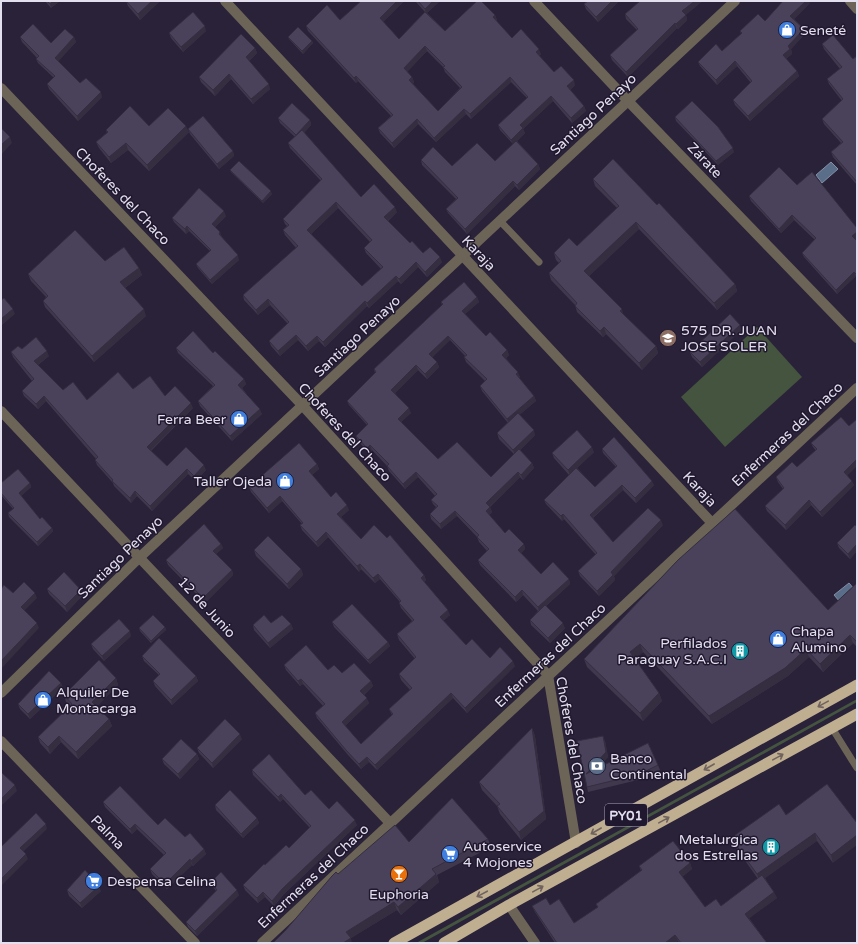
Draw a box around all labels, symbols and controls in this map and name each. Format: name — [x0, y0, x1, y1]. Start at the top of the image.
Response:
shop icon: Seneté — [777, 20, 797, 40]
place label: Seneté — [800, 22, 846, 39]
street label: Santiago Penayo — [547, 70, 640, 159]
street label: Zárate — [684, 139, 726, 182]
street label: Choferes del Chaco — [72, 144, 174, 249]
street label: Karaja — [458, 232, 499, 274]
street label: Santiago Penayo — [311, 292, 404, 381]
place label: 575 DR. JUAN JOSE SOLER — [681, 322, 777, 355]
school or university icon: 575 DR. JUAN JOSE SOLER — [658, 328, 678, 348]
street label: Enfermeras del Chaco — [728, 378, 846, 490]
street label: Choferes del Chaco — [294, 379, 395, 485]
shop icon: Ferra Beer — [229, 409, 249, 429]
place label: Ferra Beer — [157, 411, 227, 428]
street label: Karaja — [679, 468, 720, 510]
shop icon: Taller Ojeda — [275, 471, 295, 491]
place label: Taller Ojeda — [193, 473, 272, 490]
street label: Santiago Penayo — [74, 512, 166, 602]
street label: 12 de Junio — [174, 573, 239, 641]
street label: Enfermeras del Chaco — [491, 599, 609, 711]
place label: Chapa Alumino — [791, 623, 847, 656]
shop icon: Chapa Alumino — [768, 629, 788, 649]
place label: Perfilados Paraguay S.A.C.I — [617, 635, 727, 668]
building icon: Perfilados Paraguay S.A.C.I — [730, 641, 750, 661]
street label: Choferes del Chaco — [552, 675, 591, 805]
place label: Alquiler De Montacarga — [56, 684, 137, 717]
shop icon: Alquiler De Montacarga — [33, 690, 53, 710]
one-way arrow — [817, 700, 829, 708]
place label: Banco Continental — [610, 750, 687, 783]
one-way arrow — [772, 753, 784, 761]
bank icon: Banco Continental — [587, 756, 607, 776]
one-way arrow — [704, 764, 716, 772]
road number: PY01 — [605, 804, 647, 826]
street label: Palma — [87, 812, 128, 853]
one-way arrow — [658, 815, 670, 823]
street label: Enfermeras del Chaco — [254, 820, 372, 932]
one-way arrow — [590, 828, 602, 836]
place label: Metalurgica dos Estrellas — [675, 831, 758, 864]
building icon: Metalurgica dos Estrellas — [761, 837, 781, 857]
place label: Autoservice 4 Mojones — [463, 838, 542, 871]
supermarket icon: Autoservice 4 Mojones — [440, 844, 460, 864]
bar icon: Euphoria — [389, 864, 409, 884]
supermarket icon: Despensa Celina — [84, 871, 104, 891]
place label: Despensa Celina — [107, 873, 216, 890]
one-way arrow — [532, 885, 544, 892]
place label: Euphoria — [369, 886, 429, 903]
one-way arrow — [476, 890, 488, 898]

